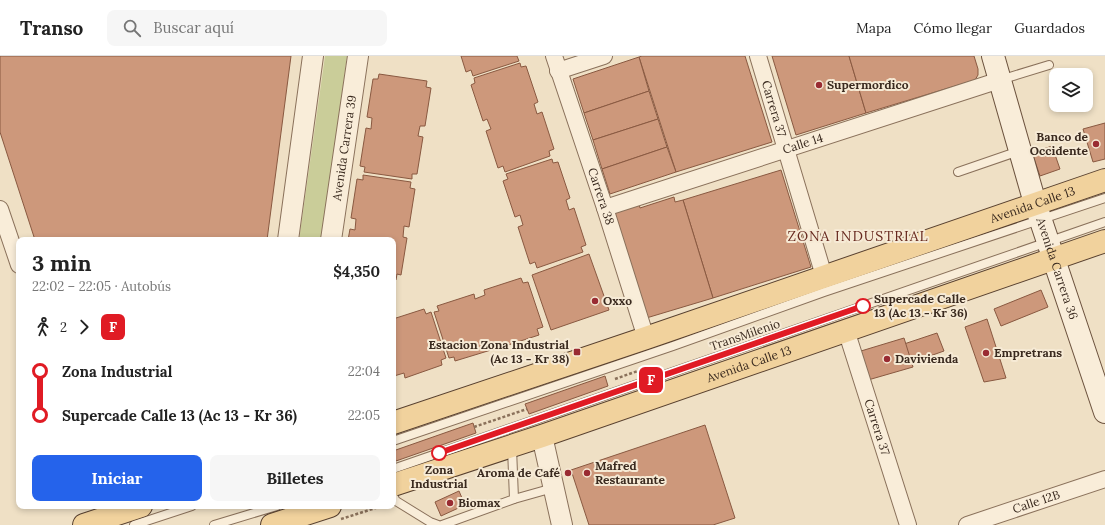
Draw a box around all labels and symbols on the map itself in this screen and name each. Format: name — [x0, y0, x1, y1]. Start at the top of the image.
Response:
place label: Supermordico — [827, 77, 909, 92]
street label: Carrera 37 — [759, 79, 790, 139]
marker: Supermordico — [814, 80, 824, 90]
street label: Avenida Carrera 39 — [329, 94, 359, 203]
place label: Banco de Occidente — [1030, 129, 1089, 158]
street label: Calle 14 — [781, 130, 825, 157]
marker: Banco de Occidente — [1091, 139, 1101, 149]
street label: Carrera 38 — [585, 166, 618, 227]
street label: Avenida Calle 13 — [987, 183, 1077, 226]
street label: Avenida Carrera 36 — [1033, 215, 1081, 321]
district label: ZONA INDUSTRIAL — [787, 227, 929, 245]
place label: Supercade Calle 13 (Ac 13 - Kr 36) — [874, 291, 968, 321]
place label: Oxxo — [603, 293, 632, 308]
marker: Oxxo — [590, 296, 600, 306]
marker: Supercade Calle 13 (Ac 13 - Kr 36) — [855, 298, 871, 314]
street label: TransMilenio — [708, 315, 782, 354]
place label: Estacion Zona Industrial (Ac 13 - Kr 38) — [428, 337, 569, 367]
street label: Avenida Calle 13 — [704, 342, 794, 386]
place label: Empretrans — [994, 345, 1062, 360]
marker: Estacion Zona Industrial (Ac 13 - Kr 38) — [572, 347, 582, 357]
marker: Empretrans — [981, 348, 991, 358]
place label: Davivienda — [895, 351, 959, 366]
marker: Davivienda — [882, 354, 892, 364]
line badge: F — [638, 367, 664, 393]
street label: Carrera 37 — [861, 397, 893, 457]
marker: Zona Industrial — [431, 445, 447, 461]
place label: Mafred Restaurante — [595, 458, 666, 487]
place label: Zona Industrial — [410, 462, 468, 491]
place label: Aroma de Café — [477, 465, 561, 480]
marker: Aroma de Café — [563, 468, 573, 478]
marker: Mafred Restaurante — [582, 468, 592, 478]
street label: Calle 12B — [1010, 487, 1062, 516]
place label: Biomax — [458, 495, 501, 510]
marker: Biomax — [445, 498, 455, 508]

